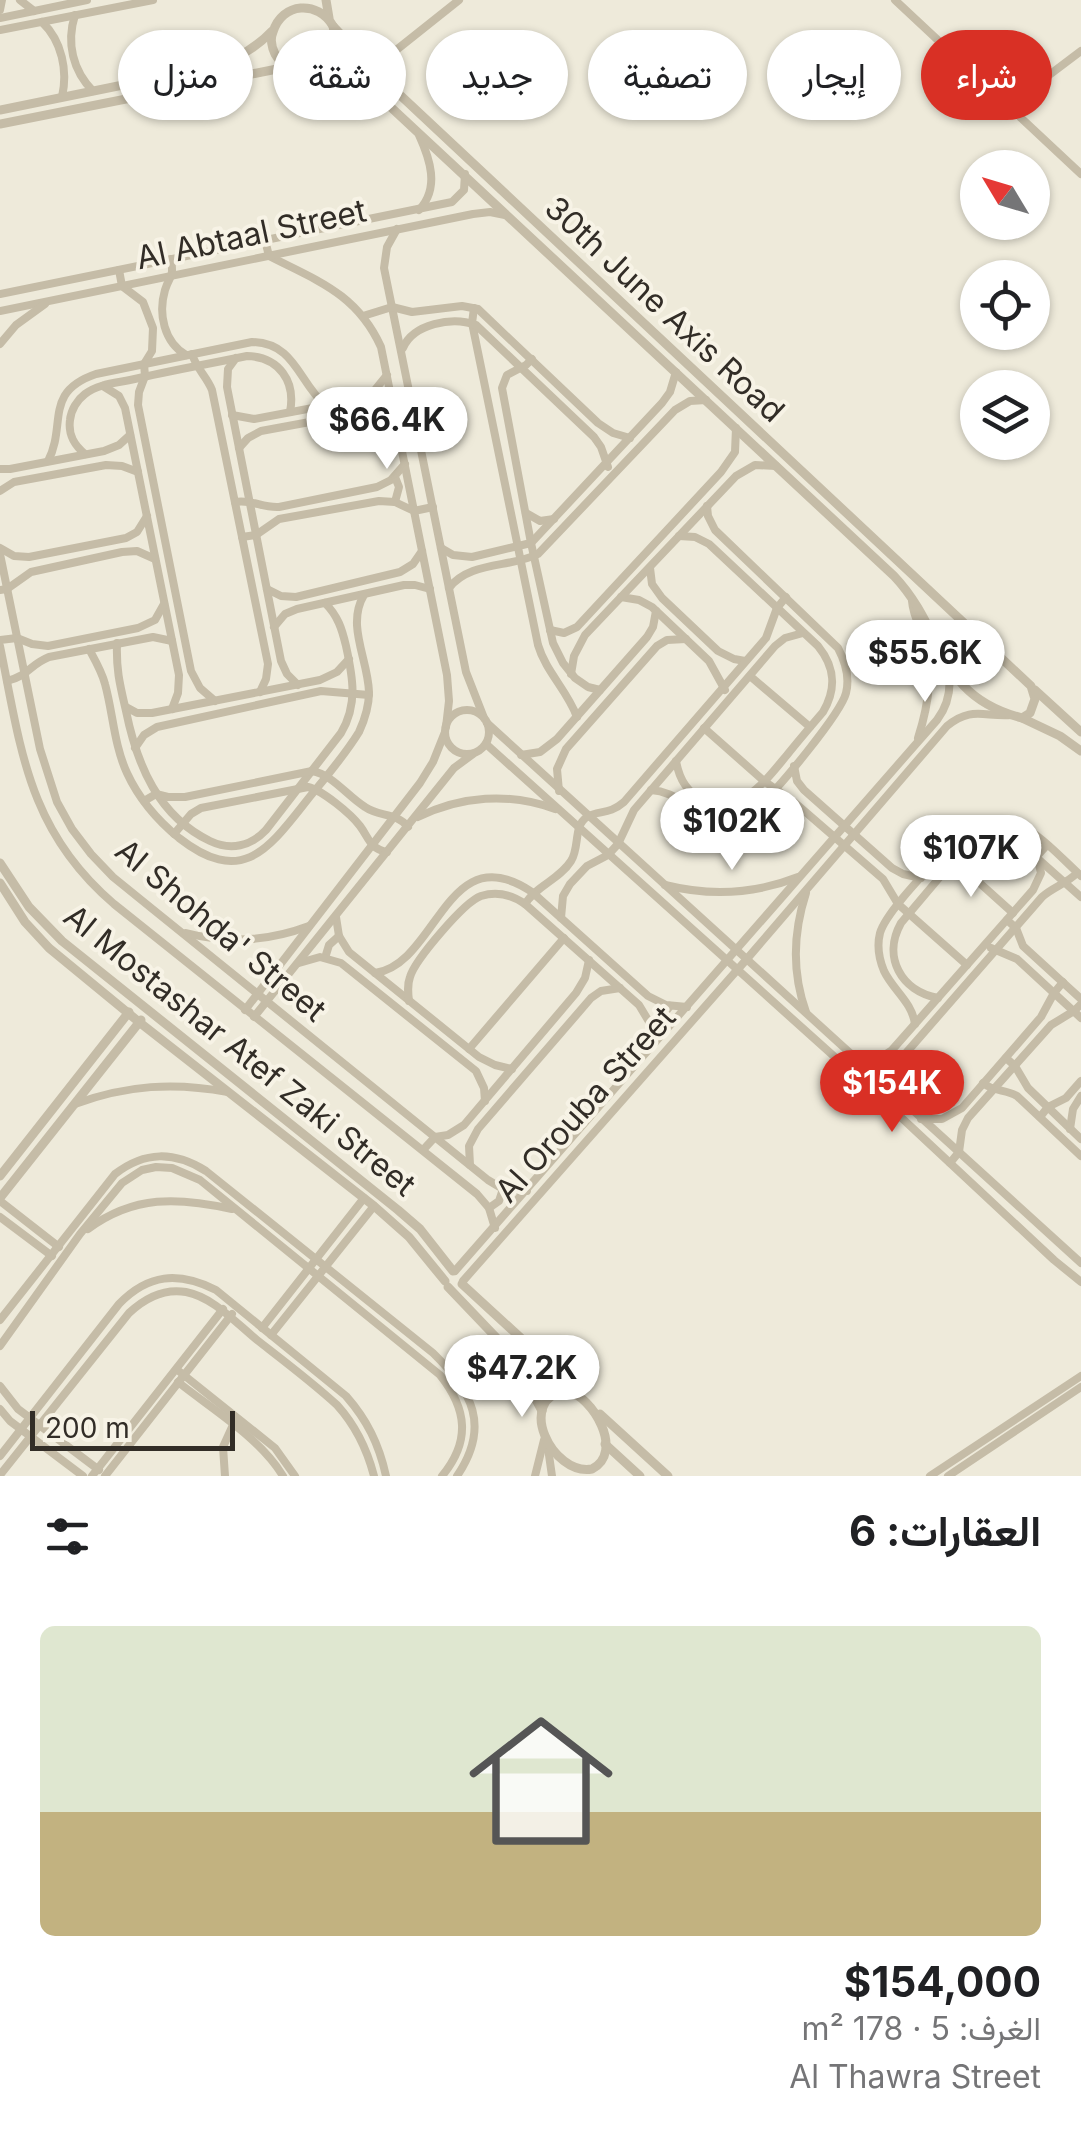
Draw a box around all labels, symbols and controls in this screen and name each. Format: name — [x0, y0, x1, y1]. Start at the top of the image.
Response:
chip: منزل — [118, 30, 253, 120]
chip: شقة — [273, 30, 406, 120]
chip: جديد — [426, 30, 568, 120]
chip: تصفية — [588, 30, 747, 120]
chip: إيجار — [767, 30, 901, 120]
chip: شراء — [921, 30, 1052, 120]
north arrow — [960, 150, 1050, 240]
map controls — [960, 150, 1050, 460]
street label: 30th June Axis Road — [537, 188, 793, 430]
street label: Al Abtaal Street — [132, 191, 370, 277]
button: locate — [960, 260, 1050, 350]
button: layers — [960, 370, 1050, 460]
pin: $66.4K — [306, 387, 468, 472]
text: $66.4K — [329, 400, 445, 439]
pin: $55.6K — [844, 620, 1006, 705]
text: $55.6K — [868, 633, 982, 672]
pin: $102K — [662, 788, 802, 873]
text: $102K — [682, 801, 782, 840]
pin: $107K — [901, 815, 1041, 900]
text: $107K — [922, 828, 1020, 867]
street label: Al Shohda' Street — [108, 831, 334, 1029]
street label: Al Mostashar Atef Zaki Street — [56, 896, 424, 1204]
street label: Al Orouba Street — [487, 998, 683, 1210]
pin: $154K — [822, 1050, 962, 1135]
text: $154K — [842, 1063, 942, 1102]
pin: $47.2K — [441, 1335, 603, 1420]
text: $47.2K — [466, 1348, 578, 1387]
scale bar — [30, 1406, 235, 1450]
text: 200 m — [45, 1411, 130, 1445]
text: العقارات: 6 — [849, 1505, 1041, 1556]
icon: filters — [40, 1509, 95, 1564]
icon: home — [451, 1691, 631, 1871]
text: $154,000 — [844, 1956, 1041, 2007]
text: الغرف: 5 · 178 m² — [802, 2009, 1041, 2048]
text: Al Thawra Street — [789, 2057, 1041, 2096]

